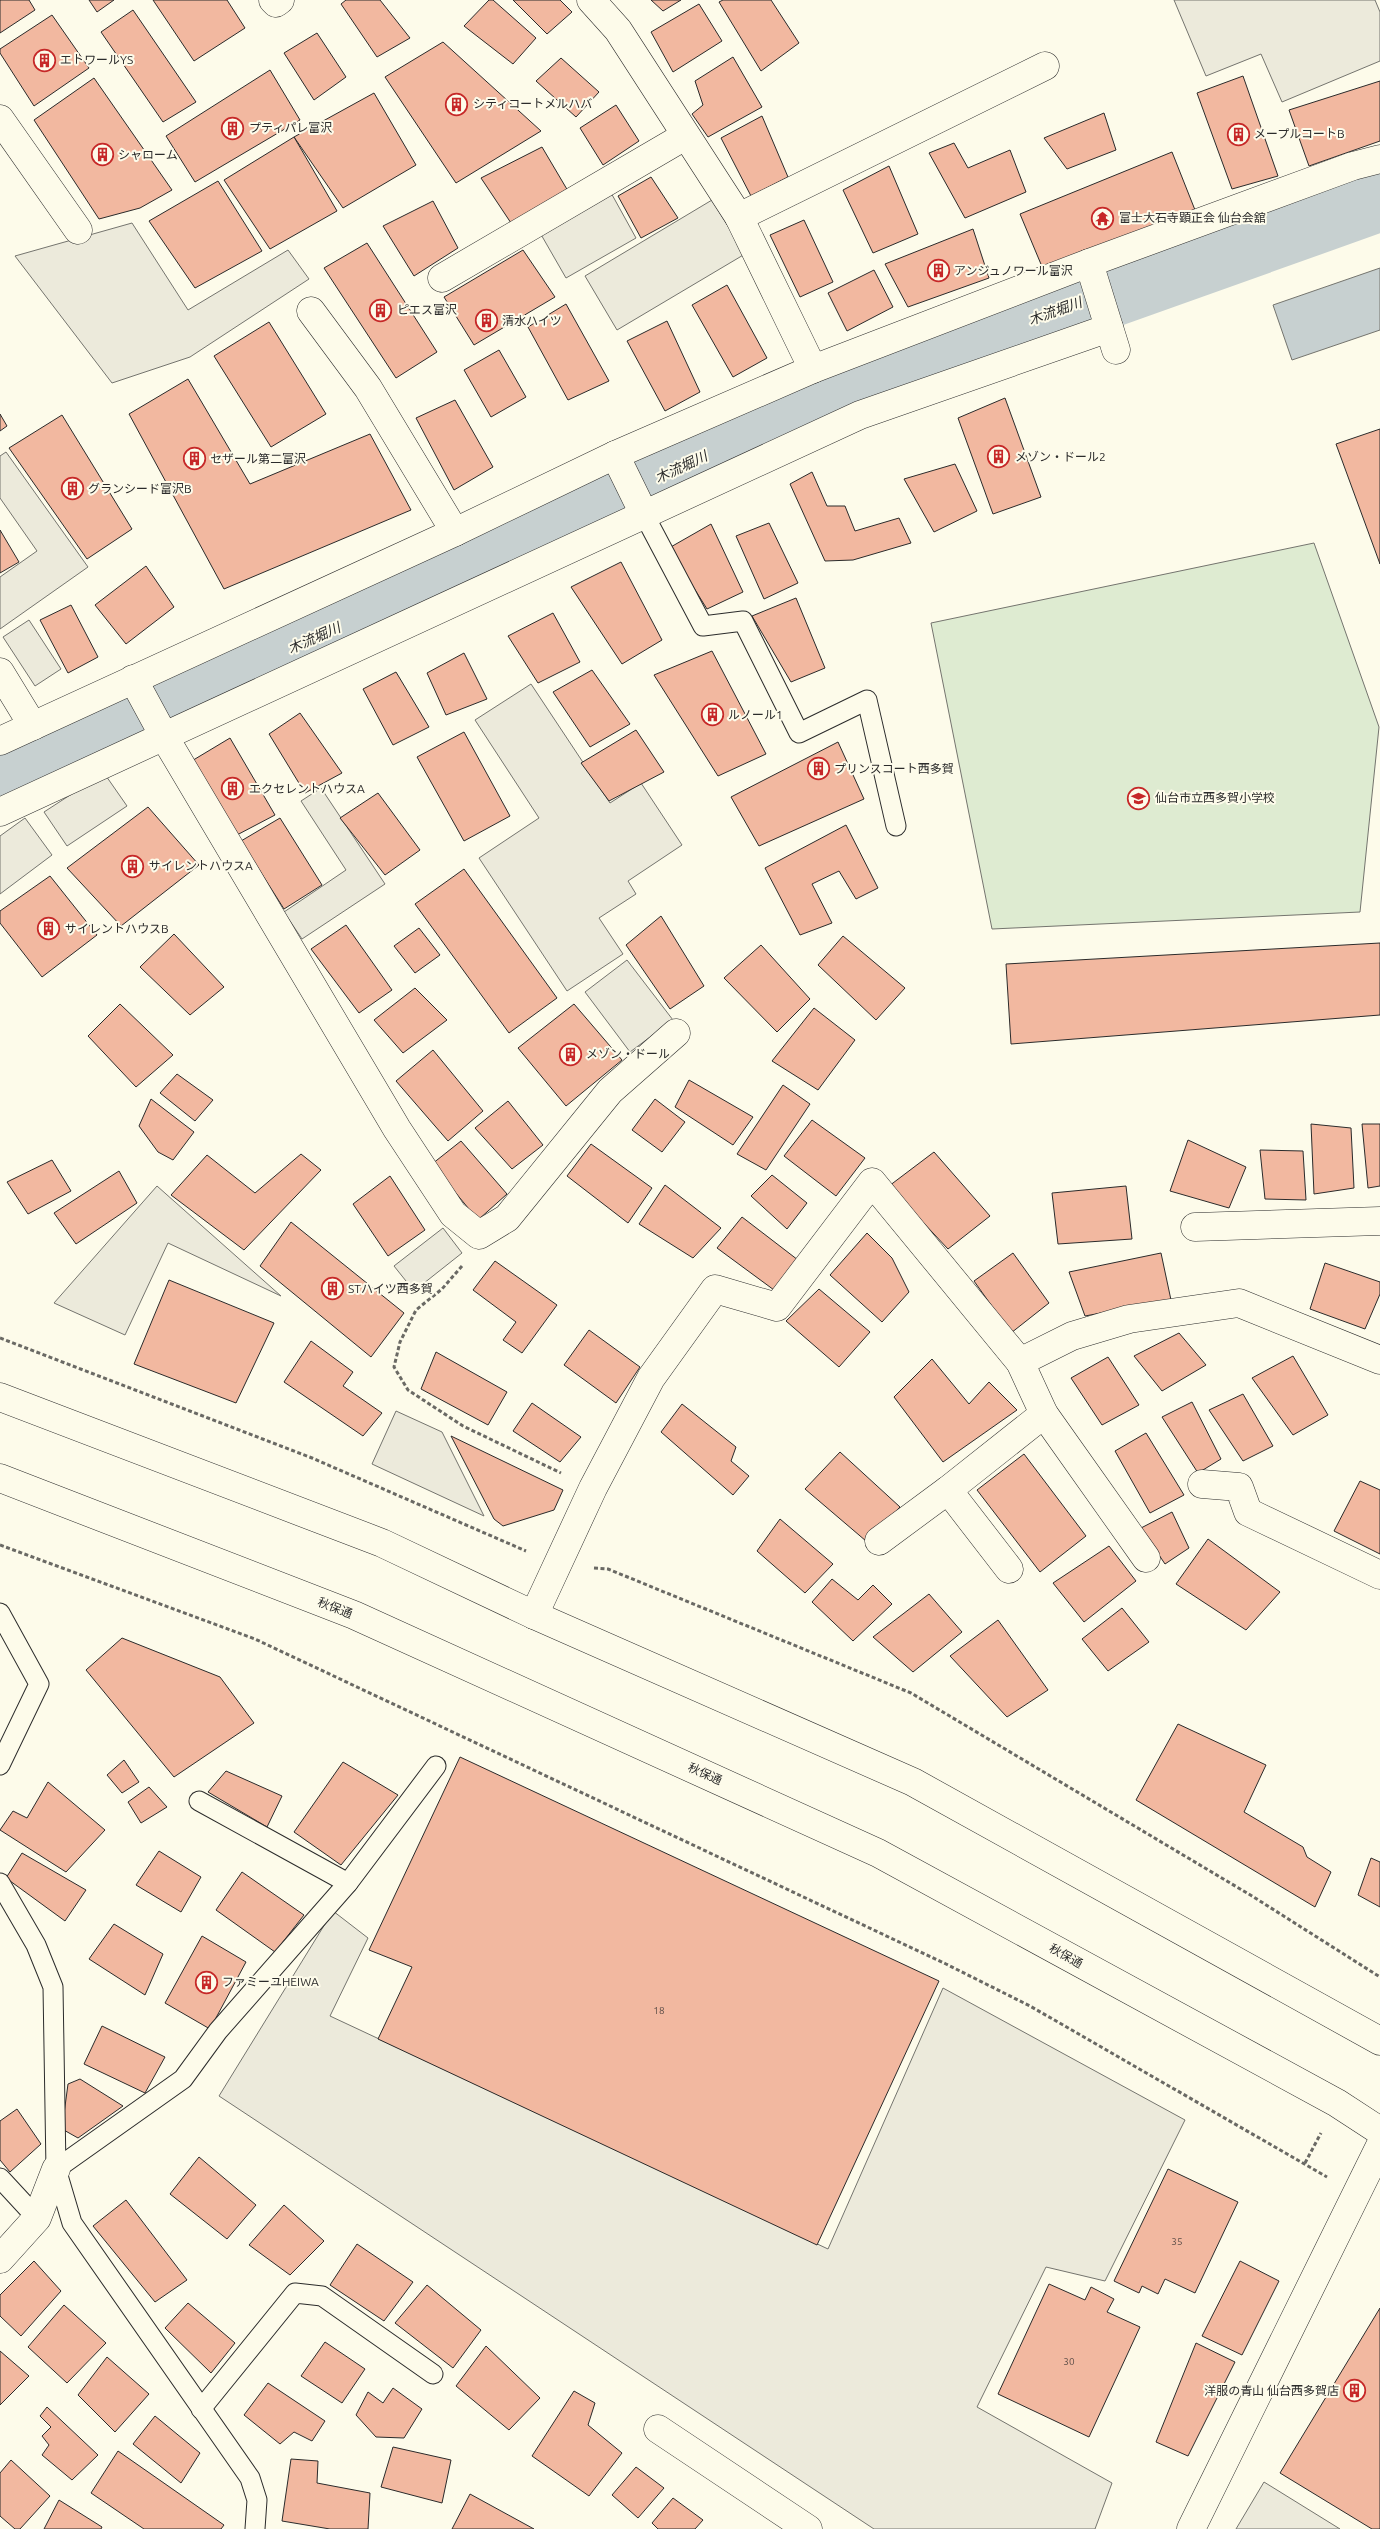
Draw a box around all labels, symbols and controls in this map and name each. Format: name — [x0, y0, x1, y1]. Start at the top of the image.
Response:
building icon: エトワールYS — [32, 48, 56, 72]
place label: エトワールYS — [60, 53, 133, 66]
building icon: シティコートメルハバ — [445, 92, 469, 116]
place label: シティコートメルハバ — [473, 97, 592, 110]
building icon: プティパレ富沢 — [221, 116, 245, 140]
place label: プティパレ富沢 — [249, 121, 332, 134]
building icon: メープルコートB — [1226, 122, 1250, 146]
place label: メープルコートB — [1254, 127, 1345, 140]
building icon: シャローム — [90, 143, 114, 167]
place label: シャローム — [118, 148, 178, 161]
temple icon: 富士大石寺顕正会 仙台会舘 — [1091, 206, 1115, 230]
place label: 富士大石寺顕正会 仙台会舘 — [1119, 211, 1266, 224]
building icon: アンジュノワール富沢 — [926, 259, 950, 283]
place label: アンジュノワール富沢 — [954, 264, 1073, 277]
water label: 木流堀川 — [1026, 293, 1086, 328]
building icon: ピエス富沢 — [369, 298, 393, 322]
place label: ピエス富沢 — [397, 303, 457, 316]
building icon: 清水ハイツ — [474, 309, 498, 333]
place label: 清水ハイツ — [502, 314, 562, 327]
building icon: メゾン・ドール2 — [987, 445, 1011, 469]
building icon: セザール第二富沢 — [182, 447, 206, 471]
water label: 木流堀川 — [652, 447, 712, 486]
place label: メゾン・ドール2 — [1015, 450, 1106, 463]
place label: セザール第二富沢 — [210, 452, 306, 465]
building icon: グランシード富沢B — [60, 477, 84, 501]
place label: グランシード富沢B — [88, 482, 192, 495]
water label: 木流堀川 — [285, 618, 345, 657]
building icon: ルノール1 — [700, 703, 724, 727]
place label: ルノール1 — [728, 708, 783, 721]
building icon: プリンスコート西多賀 — [806, 757, 830, 781]
place label: プリンスコート西多賀 — [834, 762, 954, 775]
building icon: エクセレントハウスA — [221, 777, 245, 801]
place label: エクセレントハウスA — [249, 782, 365, 795]
school or university icon: 仙台市立西多賀小学校 — [1127, 786, 1151, 810]
place label: 仙台市立西多賀小学校 — [1155, 791, 1275, 804]
building icon: サイレントハウスA — [121, 854, 145, 878]
place label: サイレントハウスA — [149, 859, 253, 872]
building icon: サイレントハウスB — [37, 917, 61, 941]
place label: サイレントハウスB — [65, 922, 169, 935]
building icon: メゾン・ドール — [558, 1042, 582, 1066]
place label: メゾン・ドール — [586, 1047, 670, 1060]
building icon: STハイツ西多賀 — [320, 1277, 344, 1301]
place label: STハイツ西多賀 — [348, 1282, 433, 1295]
street label: 秋保通 — [316, 1595, 354, 1620]
street label: 秋保通 — [686, 1760, 724, 1787]
street label: 秋保通 — [1047, 1941, 1085, 1970]
building icon: ファミーユHEIWA — [194, 1970, 218, 1994]
place label: ファミーユHEIWA — [222, 1975, 319, 1988]
house number: 18 — [653, 2005, 665, 2016]
house number: 35 — [1171, 2236, 1183, 2247]
house number: 30 — [1063, 2356, 1075, 2367]
building icon: 洋服の青山 仙台西多賀店 — [1343, 2379, 1367, 2403]
place label: 洋服の青山 仙台西多賀店 — [1204, 2384, 1339, 2397]

